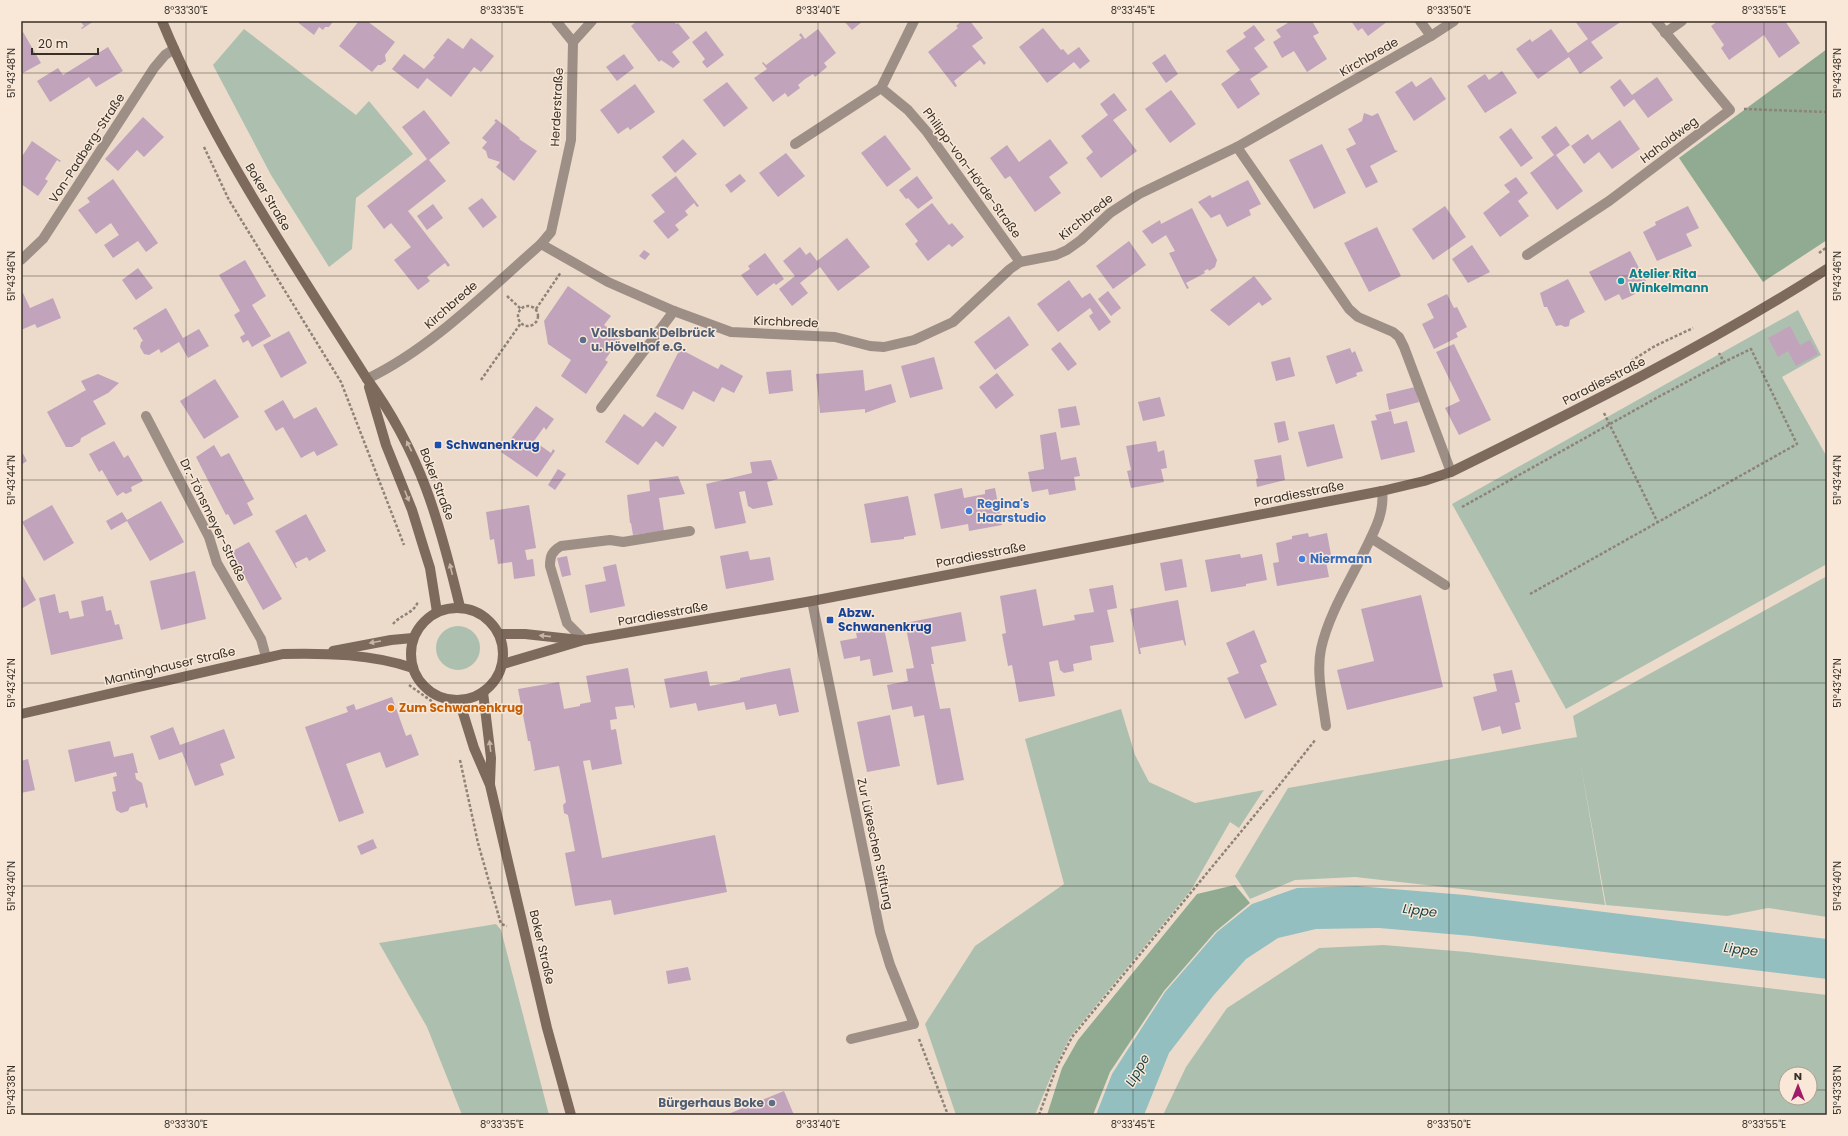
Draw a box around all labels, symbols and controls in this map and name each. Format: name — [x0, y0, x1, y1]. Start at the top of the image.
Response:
text: 8°33'30"E — [164, 3, 208, 18]
text: 8°33'35"E — [480, 3, 524, 18]
text: 8°33'40"E — [796, 3, 840, 18]
text: 8°33'45"E — [1111, 3, 1155, 18]
text: 8°33'50"E — [1427, 3, 1471, 18]
text: 8°33'55"E — [1742, 3, 1786, 18]
scale bar — [32, 30, 98, 56]
street label: Kirchbrede — [1336, 33, 1401, 80]
text: 20 m — [38, 35, 68, 52]
text: 51°43'48"N — [4, 48, 19, 98]
text: 51°43'48"N — [1830, 48, 1845, 98]
street label: Herderstraße — [546, 67, 567, 147]
street label: Von-Padberg-Straße — [45, 90, 128, 206]
street label: Philipp-von-Hörde-Straße — [919, 104, 1026, 241]
street label: Haholdweg — [1636, 112, 1701, 167]
street label: Boker Straße — [242, 160, 295, 234]
street label: Kirchbrede — [1055, 189, 1116, 244]
text: 51°43'46"N — [4, 251, 19, 301]
text: 51°43'46"N — [1830, 251, 1845, 301]
place label: Atelier Rita Winkelmann — [1629, 265, 1709, 296]
marker: Atelier Rita Winkelmann — [1616, 276, 1626, 286]
street label: Kirchbrede — [421, 277, 481, 332]
street label: Kirchbrede — [753, 312, 819, 331]
place label: Volksbank Delbrück u. Hövelhof e.G. — [591, 324, 716, 355]
marker: Volksbank Delbrück u. Hövelhof e.G. — [578, 335, 588, 345]
street label: Paradiesstraße — [1559, 352, 1648, 409]
place label: Schwanenkrug — [446, 436, 540, 453]
marker: Schwanenkrug — [433, 440, 443, 450]
one-way arrow — [406, 441, 412, 452]
street label: Boker Straße — [416, 445, 459, 522]
text: 51°43'44"N — [4, 455, 19, 505]
street label: Dr.-Tönsmeyer-Straße — [176, 455, 251, 584]
text: 51°43'44"N — [1830, 455, 1845, 505]
street label: Paradiesstraße — [1252, 476, 1345, 511]
one-way arrow — [404, 490, 410, 502]
place label: Regina's Haarstudio — [977, 495, 1047, 526]
marker: Regina's Haarstudio — [964, 506, 974, 516]
street label: Paradiesstraße — [934, 537, 1027, 572]
place label: Niermann — [1310, 550, 1372, 567]
marker: Niermann — [1297, 554, 1307, 564]
one-way arrow — [447, 563, 453, 575]
street label: Paradiesstraße — [617, 597, 709, 630]
place label: Abzw. Schwanenkrug — [838, 604, 932, 635]
marker: Abzw. Schwanenkrug — [825, 615, 835, 625]
one-way arrow — [539, 633, 551, 639]
one-way arrow — [368, 640, 381, 646]
street label: Mantinghauser Straße — [103, 642, 237, 689]
text: 51°43'42"N — [4, 658, 19, 708]
text: 51°43'42"N — [1830, 658, 1845, 708]
place label: Zum Schwanenkrug — [399, 699, 523, 716]
marker: Zum Schwanenkrug — [386, 703, 396, 713]
one-way arrow — [487, 740, 493, 752]
street label: Zur Lükeschen Stiftung — [853, 777, 898, 911]
text: 51°43'40"N — [4, 861, 19, 911]
text: 51°43'40"N — [1830, 861, 1845, 911]
water label: Lippe — [1402, 899, 1438, 922]
street label: Boker Straße — [526, 908, 559, 986]
water label: Lippe — [1723, 938, 1759, 961]
water label: Lippe — [1121, 1051, 1154, 1090]
text: 51°43'38"N — [4, 1065, 19, 1115]
text: 51°43'38"N — [1830, 1065, 1845, 1115]
north arrow — [1778, 1066, 1818, 1106]
text: N — [1794, 1068, 1802, 1084]
place label: Bürgerhaus Boke — [658, 1094, 765, 1111]
marker: Bürgerhaus Boke — [767, 1098, 777, 1108]
text: 8°33'30"E — [164, 1117, 208, 1132]
text: 8°33'35"E — [480, 1117, 524, 1132]
text: 8°33'40"E — [796, 1117, 840, 1132]
text: 8°33'45"E — [1111, 1117, 1155, 1132]
text: 8°33'50"E — [1427, 1117, 1471, 1132]
text: 8°33'55"E — [1742, 1117, 1786, 1132]

